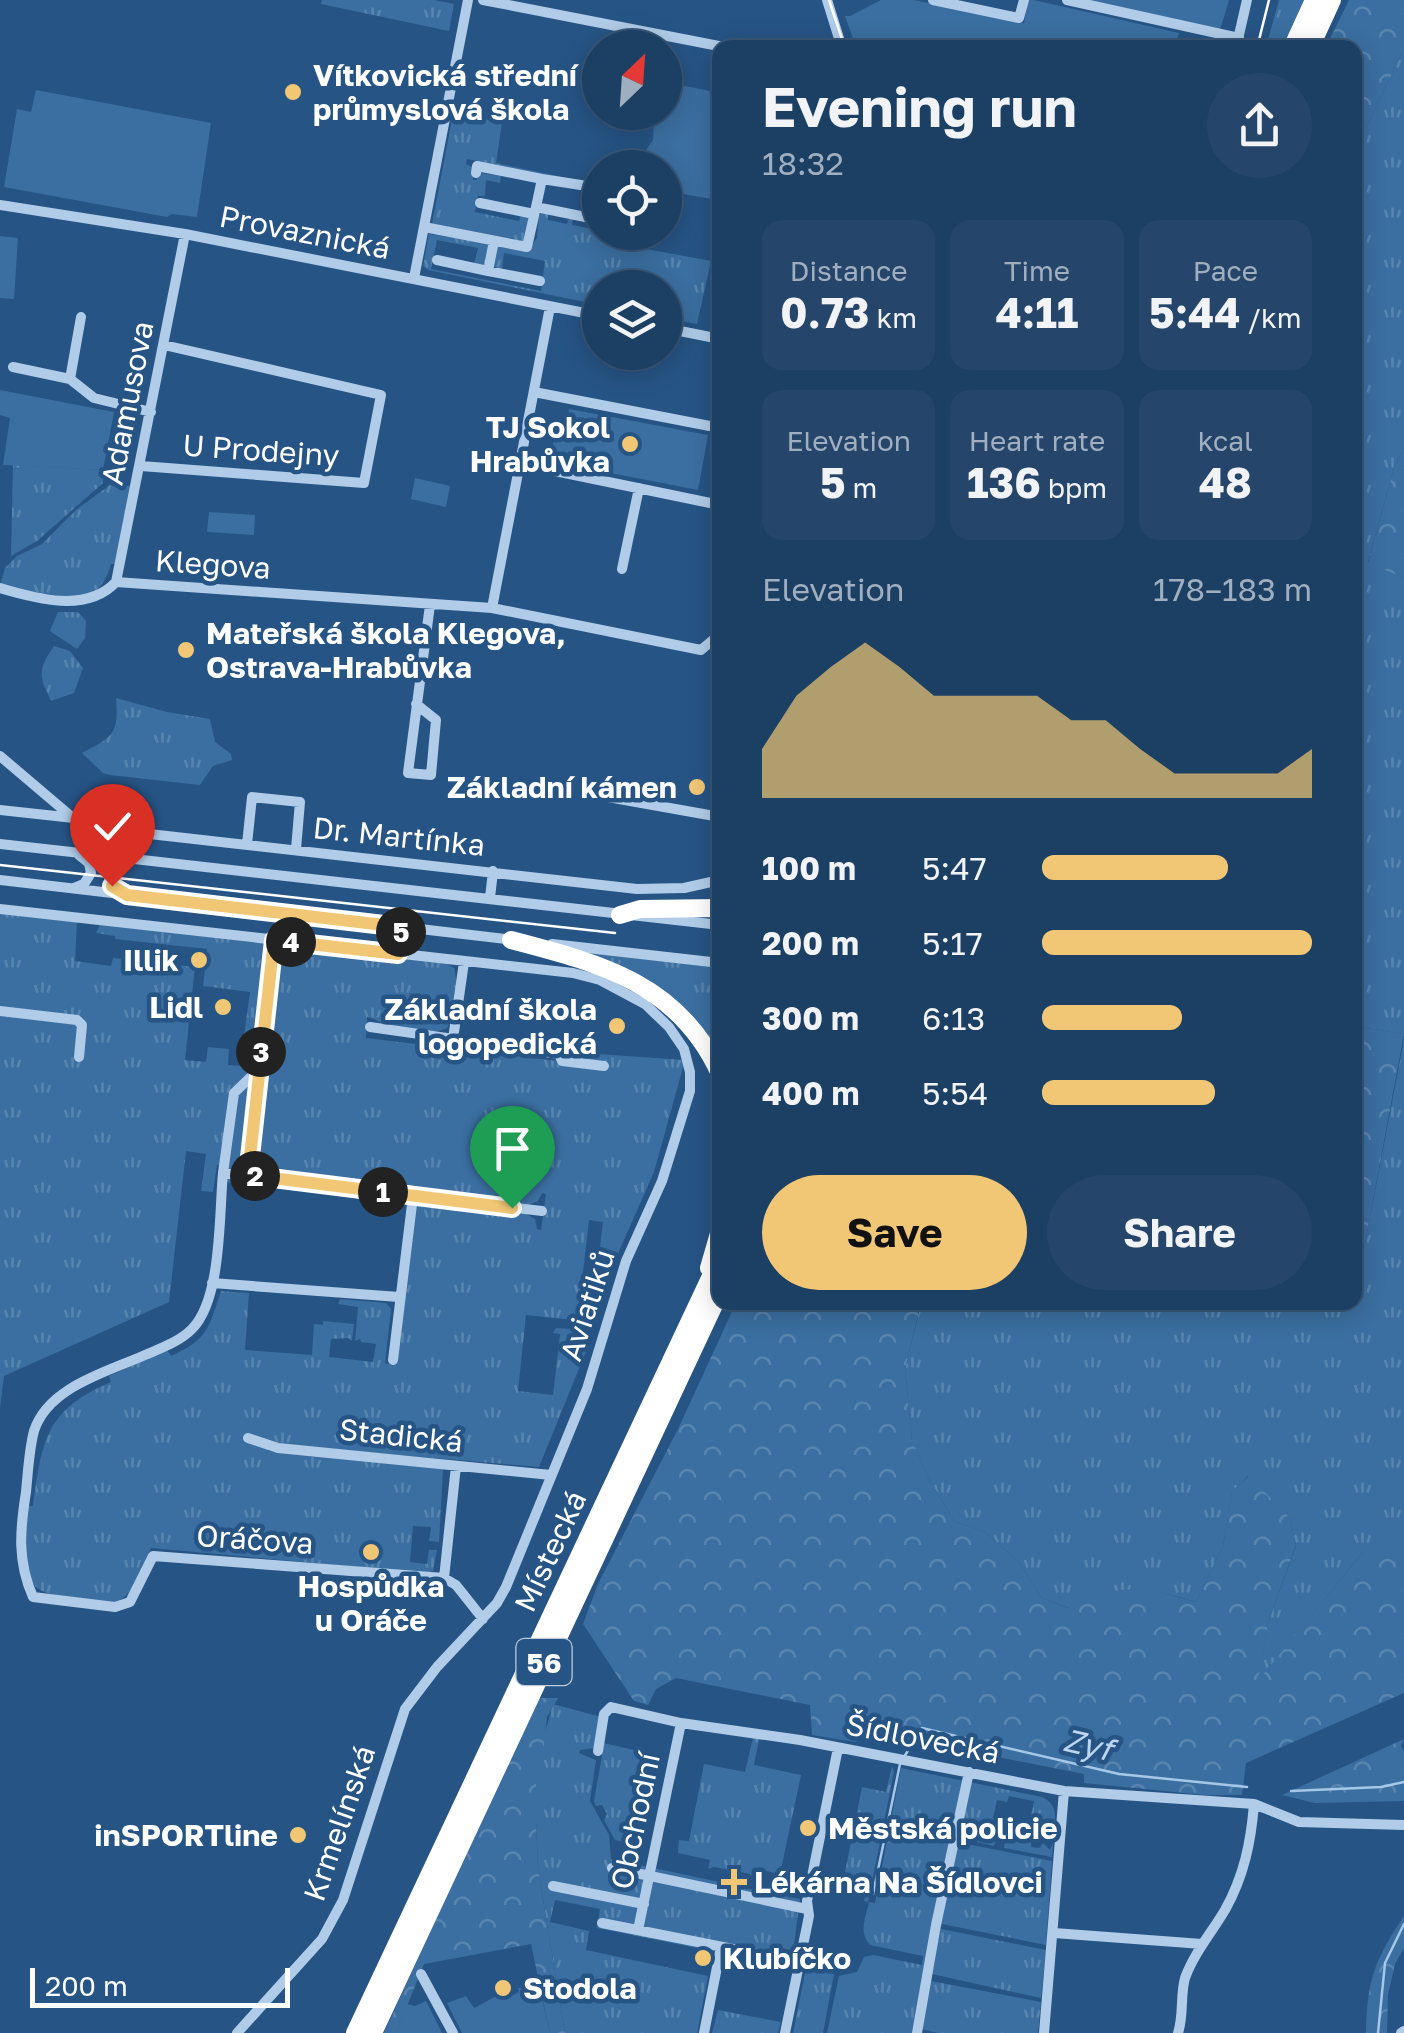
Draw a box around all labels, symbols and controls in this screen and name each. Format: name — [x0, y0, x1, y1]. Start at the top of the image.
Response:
north arrow — [582, 30, 682, 130]
map controls — [582, 30, 682, 370]
place label: Vítkovická střední průmyslová škola — [313, 57, 580, 127]
text: Evening run — [762, 73, 1077, 139]
button: share — [1207, 73, 1312, 178]
marker: Vítkovická střední průmyslová škola — [282, 81, 304, 103]
text: 18:32 — [762, 144, 844, 182]
button: locate — [582, 150, 682, 250]
street label: Provaznická — [217, 198, 393, 266]
text: Distance — [790, 254, 908, 287]
text: Time — [1004, 254, 1070, 287]
text: Pace — [1193, 254, 1258, 287]
button: layers — [582, 270, 682, 370]
text: 0.73 — [780, 287, 869, 337]
text: 4:11 — [996, 287, 1078, 337]
text: 5:44 — [1149, 287, 1241, 337]
text: km — [869, 301, 917, 334]
text: /km — [1241, 301, 1302, 334]
street label: Adamusova — [93, 318, 161, 488]
place label: TJ Sokol Hrabůvka — [470, 409, 610, 479]
text: Elevation — [786, 424, 911, 457]
text: Heart rate — [969, 424, 1105, 457]
text: kcal — [1198, 424, 1253, 457]
street label: U Prodejny — [181, 427, 341, 473]
marker: TJ Sokol Hrabůvka — [619, 433, 641, 455]
text: 5 — [820, 457, 846, 507]
text: 136 — [967, 457, 1041, 507]
text: 48 — [1199, 457, 1252, 507]
text: m — [846, 471, 877, 504]
text: bpm — [1041, 471, 1107, 504]
street label: Klegova — [154, 542, 272, 586]
text: Elevation — [762, 570, 904, 608]
text: 178–183 m — [1153, 570, 1312, 608]
place label: Mateřská škola Klegova, Ostrava-Hrabůvka — [206, 615, 566, 685]
marker: Mateřská škola Klegova, Ostrava-Hrabůvka — [175, 639, 197, 661]
place label: Základní kámen — [447, 769, 677, 805]
marker: Základní kámen — [686, 776, 708, 798]
pin — [70, 784, 155, 887]
icon: check — [85, 799, 140, 854]
street label: Dr. Martínka — [311, 809, 487, 863]
text: 100 m — [762, 849, 856, 887]
text: 5:47 — [922, 849, 987, 887]
pin: 5 — [376, 907, 426, 957]
text: 5 — [392, 915, 410, 948]
pin: 4 — [266, 917, 316, 967]
text: 200 m — [762, 924, 859, 962]
text: 5:17 — [922, 924, 983, 962]
text: 4 — [282, 925, 300, 958]
place label: Illik — [123, 942, 180, 978]
marker: Illik — [188, 949, 210, 971]
place label: Lidl — [149, 989, 203, 1025]
place label: Základní škola logopedická — [384, 991, 597, 1061]
marker: Lidl — [212, 996, 234, 1018]
text: 300 m — [762, 999, 859, 1037]
text: 6:13 — [922, 999, 985, 1037]
marker: Základní škola logopedická — [606, 1015, 628, 1037]
pin: 3 — [236, 1027, 286, 1077]
text: 3 — [252, 1035, 270, 1068]
text: 400 m — [762, 1074, 860, 1112]
text: 5:54 — [922, 1074, 988, 1112]
pin — [470, 1106, 555, 1209]
icon: arrive — [485, 1121, 540, 1176]
pin: 2 — [230, 1151, 280, 1201]
text: 2 — [246, 1159, 264, 1192]
pin: 1 — [358, 1167, 408, 1217]
text: 1 — [376, 1175, 390, 1208]
button: Save — [762, 1175, 1027, 1290]
button: Share — [1047, 1175, 1312, 1290]
street label: Aviatiků — [552, 1245, 622, 1365]
street label: Stadická — [337, 1411, 465, 1459]
street label: Místecká — [506, 1485, 594, 1617]
street label: Oráčova — [195, 1517, 315, 1561]
marker: Hospůdka u Oráče — [360, 1541, 382, 1563]
place label: Hospůdka u Oráče — [298, 1568, 444, 1638]
road number: 56 — [516, 1639, 572, 1685]
street label: Šídlovecká — [843, 1705, 1003, 1771]
water label: Zyf — [1060, 1720, 1121, 1769]
street label: Krmelínská — [296, 1741, 382, 1905]
street label: Obchodní — [603, 1748, 667, 1892]
place label: Městská policie — [828, 1810, 1058, 1846]
place label: inSPORTline — [94, 1817, 278, 1853]
marker: Městská policie — [797, 1817, 819, 1839]
marker: inSPORTline — [287, 1824, 309, 1846]
place label: Lékárna Na Šídlovci — [754, 1864, 1043, 1900]
marker: Lékárna Na Šídlovci — [723, 1871, 745, 1893]
place label: Klubíčko — [723, 1940, 851, 1976]
marker: Klubíčko — [692, 1947, 714, 1969]
scale bar — [30, 1963, 290, 2008]
text: 200 m — [45, 1969, 128, 2002]
place label: Stodola — [523, 1970, 637, 2006]
marker: Stodola — [492, 1977, 514, 1999]

